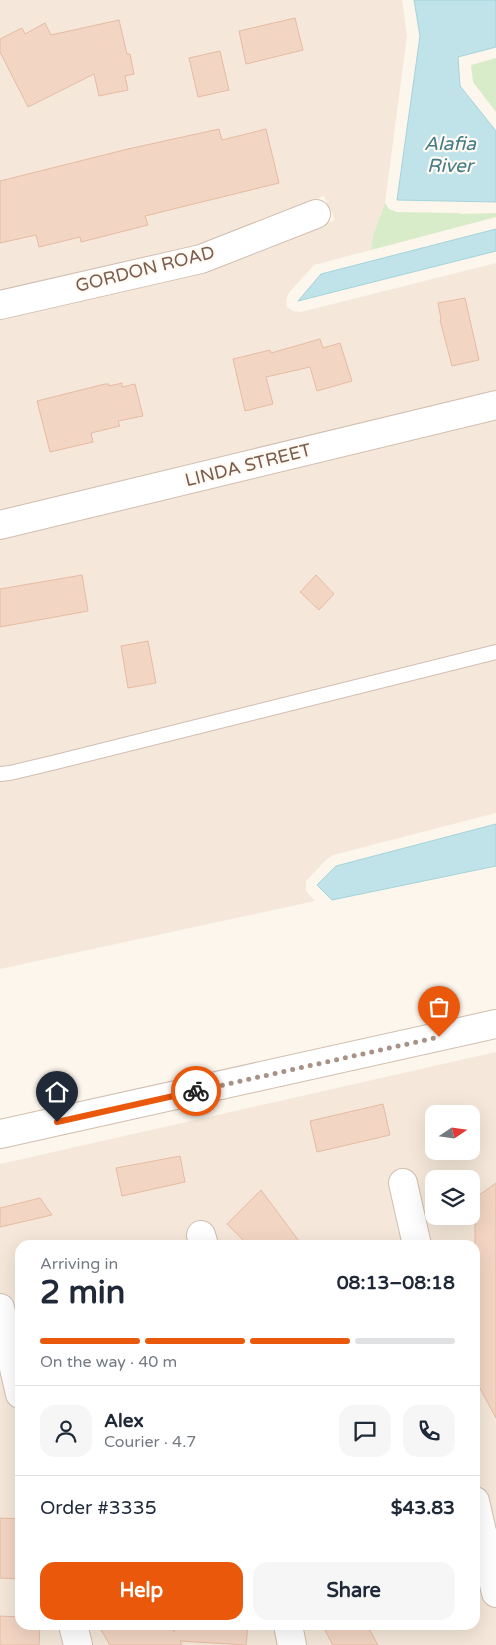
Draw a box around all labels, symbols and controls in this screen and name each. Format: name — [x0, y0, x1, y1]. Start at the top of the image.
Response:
water label: Alafia River — [424, 133, 477, 177]
street label: GORDON ROAD — [73, 241, 217, 297]
street label: LINDA STREET — [183, 439, 313, 491]
pin — [418, 986, 460, 1037]
icon: bag — [425, 993, 453, 1021]
courier — [171, 1066, 221, 1116]
pin — [36, 1071, 78, 1122]
icon: bike — [182, 1077, 210, 1105]
icon: home — [43, 1078, 71, 1106]
north arrow — [425, 1105, 480, 1160]
map controls — [425, 1105, 480, 1225]
button: layers — [425, 1170, 480, 1225]
text: Arriving in — [40, 1254, 118, 1274]
text: 08:13–08:18 — [337, 1272, 455, 1294]
text: 2 min — [40, 1274, 125, 1312]
text: On the way · 40 m — [40, 1352, 177, 1372]
button: person — [40, 1405, 92, 1457]
button: chat — [339, 1405, 391, 1457]
button: phone — [403, 1405, 455, 1457]
text: Alex — [104, 1410, 144, 1432]
text: Courier · 4.7 — [104, 1432, 196, 1452]
text: Order #3335 — [40, 1497, 157, 1519]
text: $43.83 — [391, 1497, 455, 1519]
button: Help — [40, 1562, 243, 1620]
button: Share — [253, 1562, 455, 1620]

